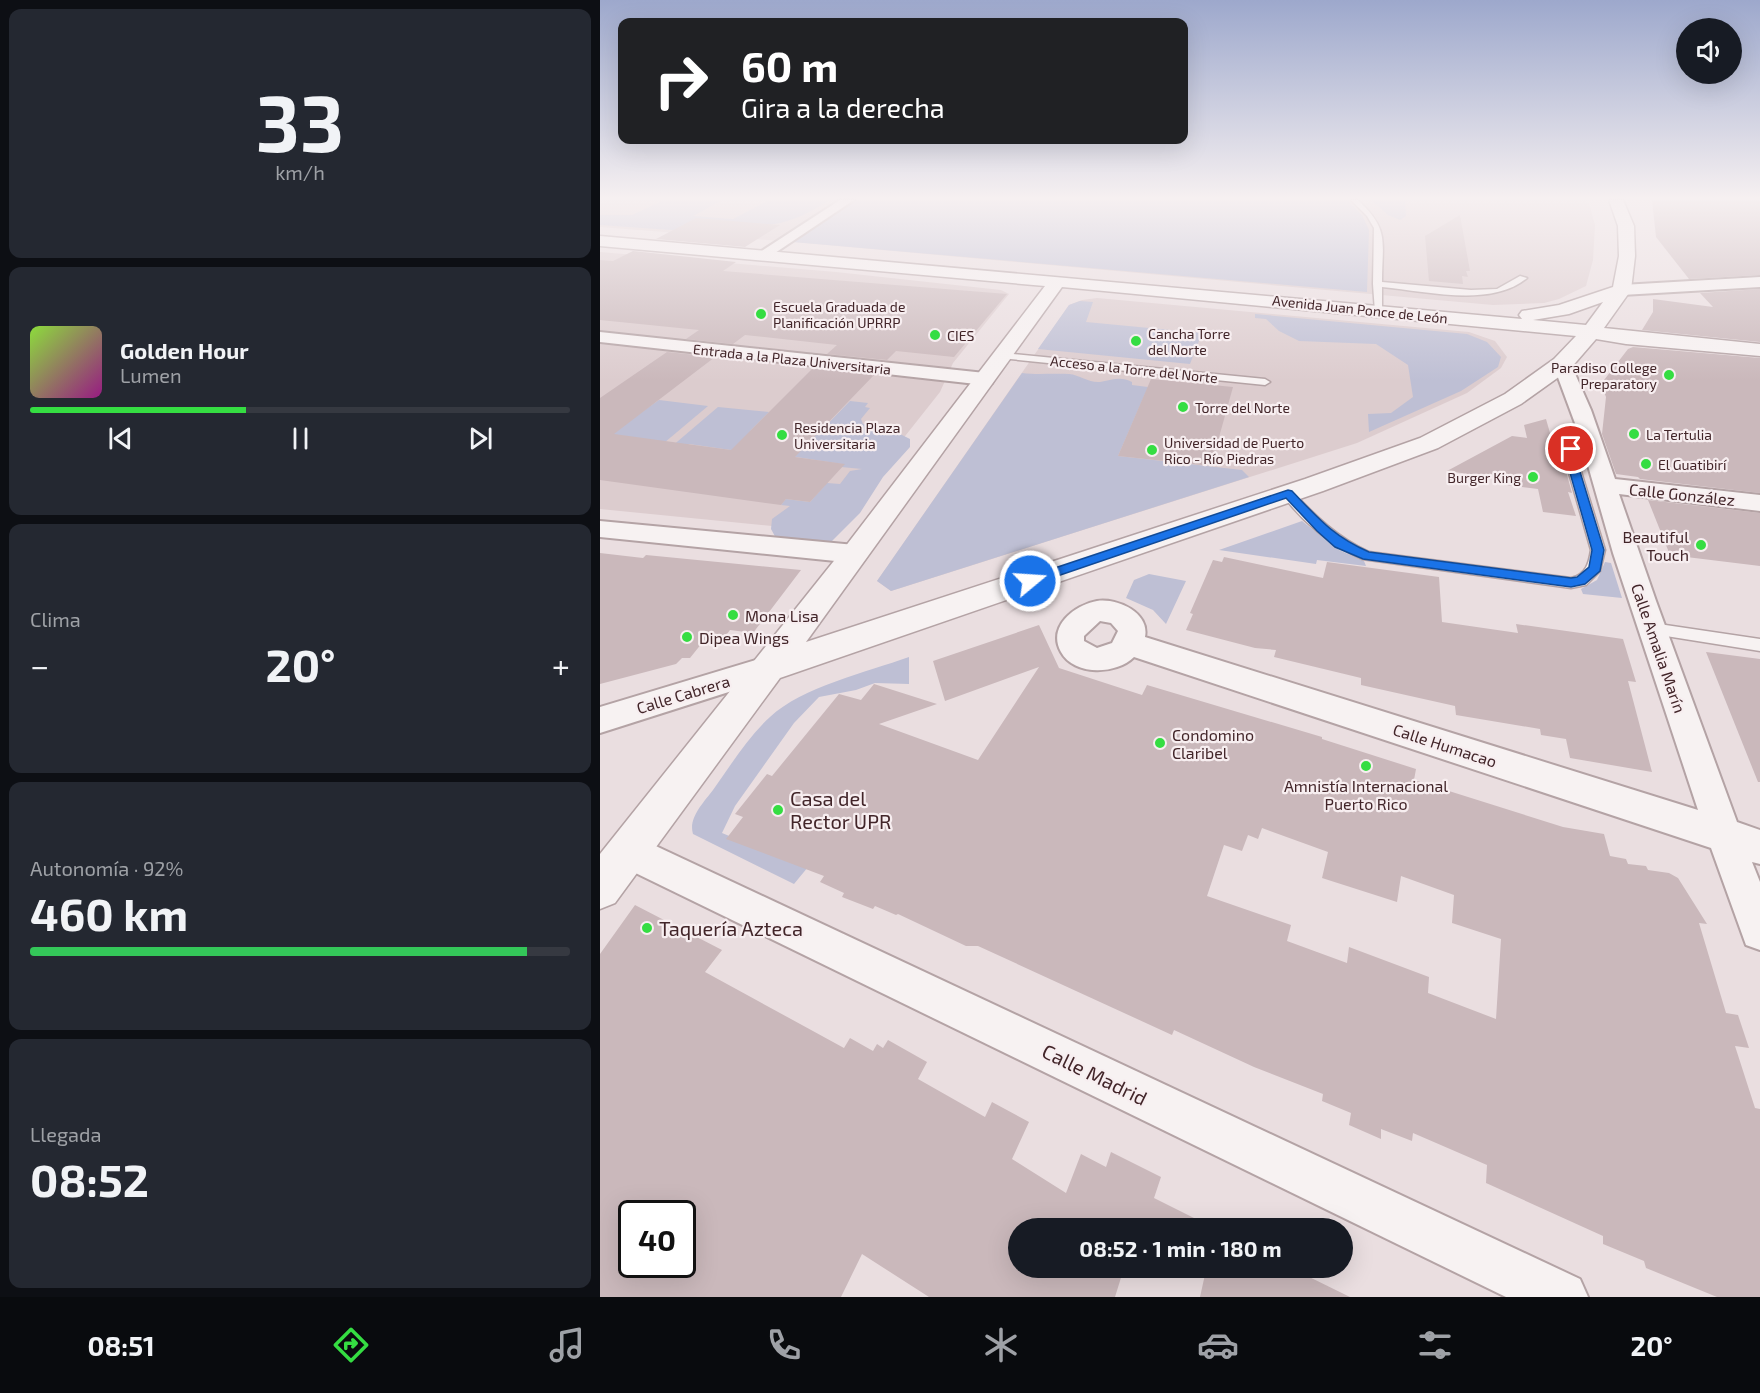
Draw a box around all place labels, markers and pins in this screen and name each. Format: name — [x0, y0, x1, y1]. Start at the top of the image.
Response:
place label: Escuela Graduada de Planificación UPRRP — [773, 298, 905, 331]
marker: Escuela Graduada de Planificación UPRRP — [754, 307, 768, 321]
place label: Cancha Torre del Norte — [1148, 325, 1230, 358]
place label: CIES — [947, 327, 974, 344]
marker: CIES — [928, 328, 942, 342]
marker: Cancha Torre del Norte — [1129, 334, 1143, 348]
place label: Paradiso College Preparatory — [1551, 359, 1658, 392]
marker: Paradiso College Preparatory — [1662, 368, 1676, 382]
place label: Torre del Norte — [1195, 399, 1290, 416]
marker: Torre del Norte — [1176, 400, 1190, 414]
place label: Residencia Plaza Universitaria — [794, 419, 900, 452]
pin — [1545, 423, 1596, 474]
place label: La Tertulia — [1646, 426, 1712, 443]
marker: La Tertulia — [1627, 427, 1641, 441]
marker: Residencia Plaza Universitaria — [775, 428, 789, 442]
place label: Universidad de Puerto Rico - Río Piedras — [1164, 434, 1304, 467]
marker: Universidad de Puerto Rico - Río Piedras — [1145, 443, 1159, 457]
place label: El Guatibirí — [1658, 456, 1727, 473]
marker: El Guatibirí — [1639, 457, 1653, 471]
place label: Burger King — [1447, 469, 1521, 486]
marker: Burger King — [1526, 470, 1540, 484]
place label: Beautiful Touch — [1623, 527, 1689, 564]
marker: Beautiful Touch — [1694, 538, 1708, 552]
place label: Mona Lisa — [745, 606, 819, 625]
marker: Mona Lisa — [726, 608, 740, 622]
place label: Dipea Wings — [699, 628, 789, 647]
marker: Dipea Wings — [680, 630, 694, 644]
place label: Condomino Claribel — [1172, 725, 1254, 762]
marker: Condomino Claribel — [1153, 736, 1167, 750]
marker: Amnistía Internacional Puerto Rico — [1359, 759, 1373, 773]
place label: Amnistía Internacional Puerto Rico — [1284, 776, 1448, 813]
place label: Casa del Rector UPR — [790, 786, 891, 833]
marker: Casa del Rector UPR — [771, 803, 785, 817]
place label: Taquería Azteca — [659, 916, 803, 940]
marker: Taquería Azteca — [640, 921, 654, 935]

